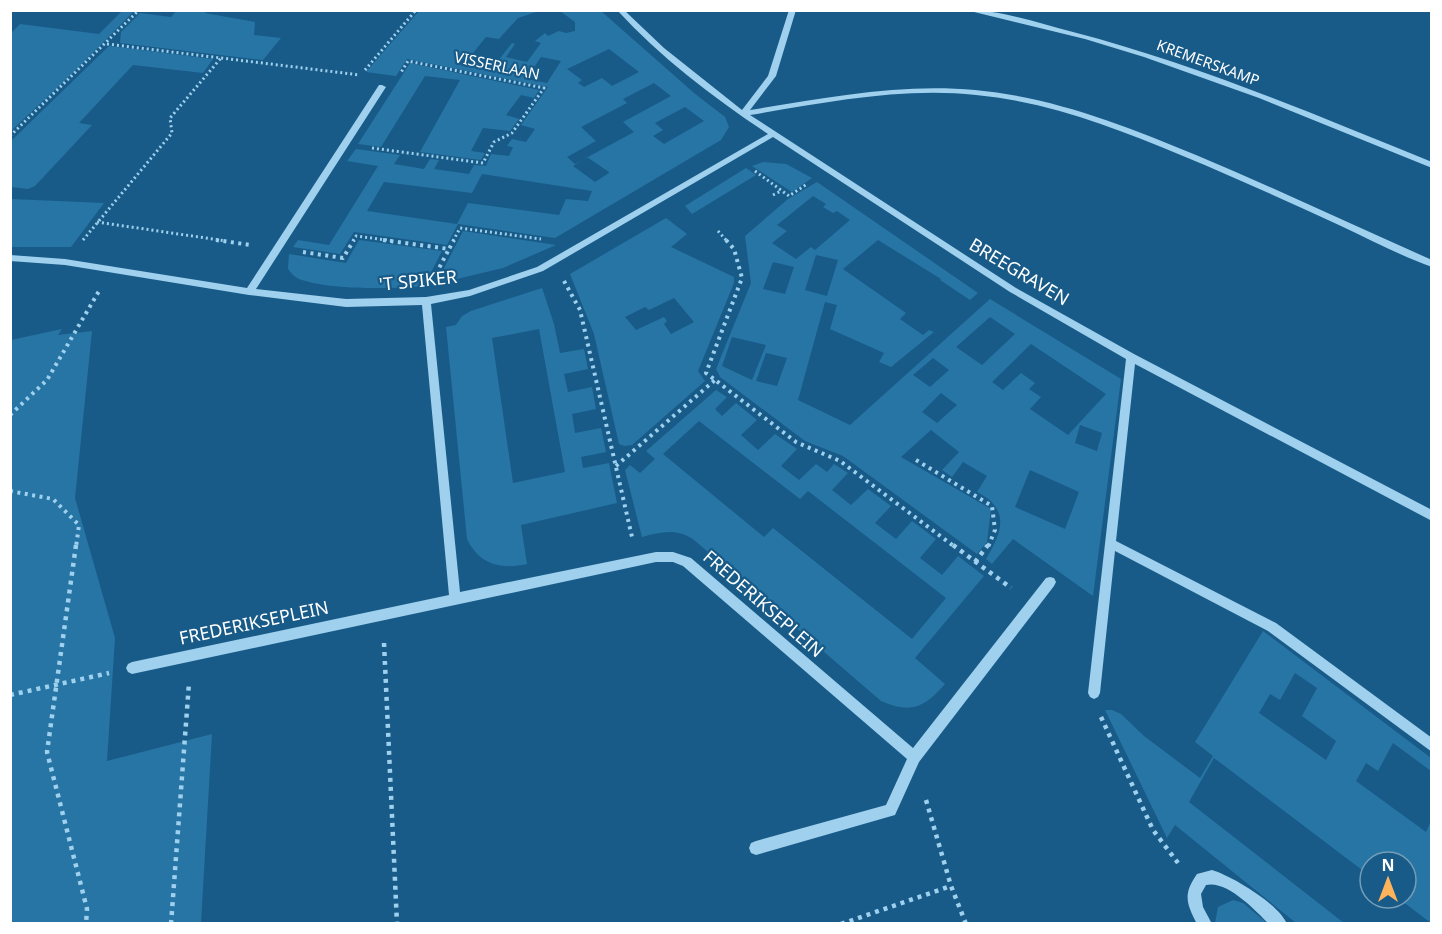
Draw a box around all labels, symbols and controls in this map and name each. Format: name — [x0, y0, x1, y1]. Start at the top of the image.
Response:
street label: KREMERSKAMP — [1154, 34, 1263, 90]
street label: VISSERLAAN — [453, 46, 542, 84]
street label: BREEGRAVEN — [965, 232, 1074, 310]
street label: 'T SPIKER — [378, 264, 458, 296]
street label: FREDERIKSEPLEIN — [698, 544, 829, 662]
street label: FREDERIKSEPLEIN — [177, 594, 331, 650]
north arrow — [1358, 850, 1418, 910]
text: N — [1381, 854, 1395, 876]

